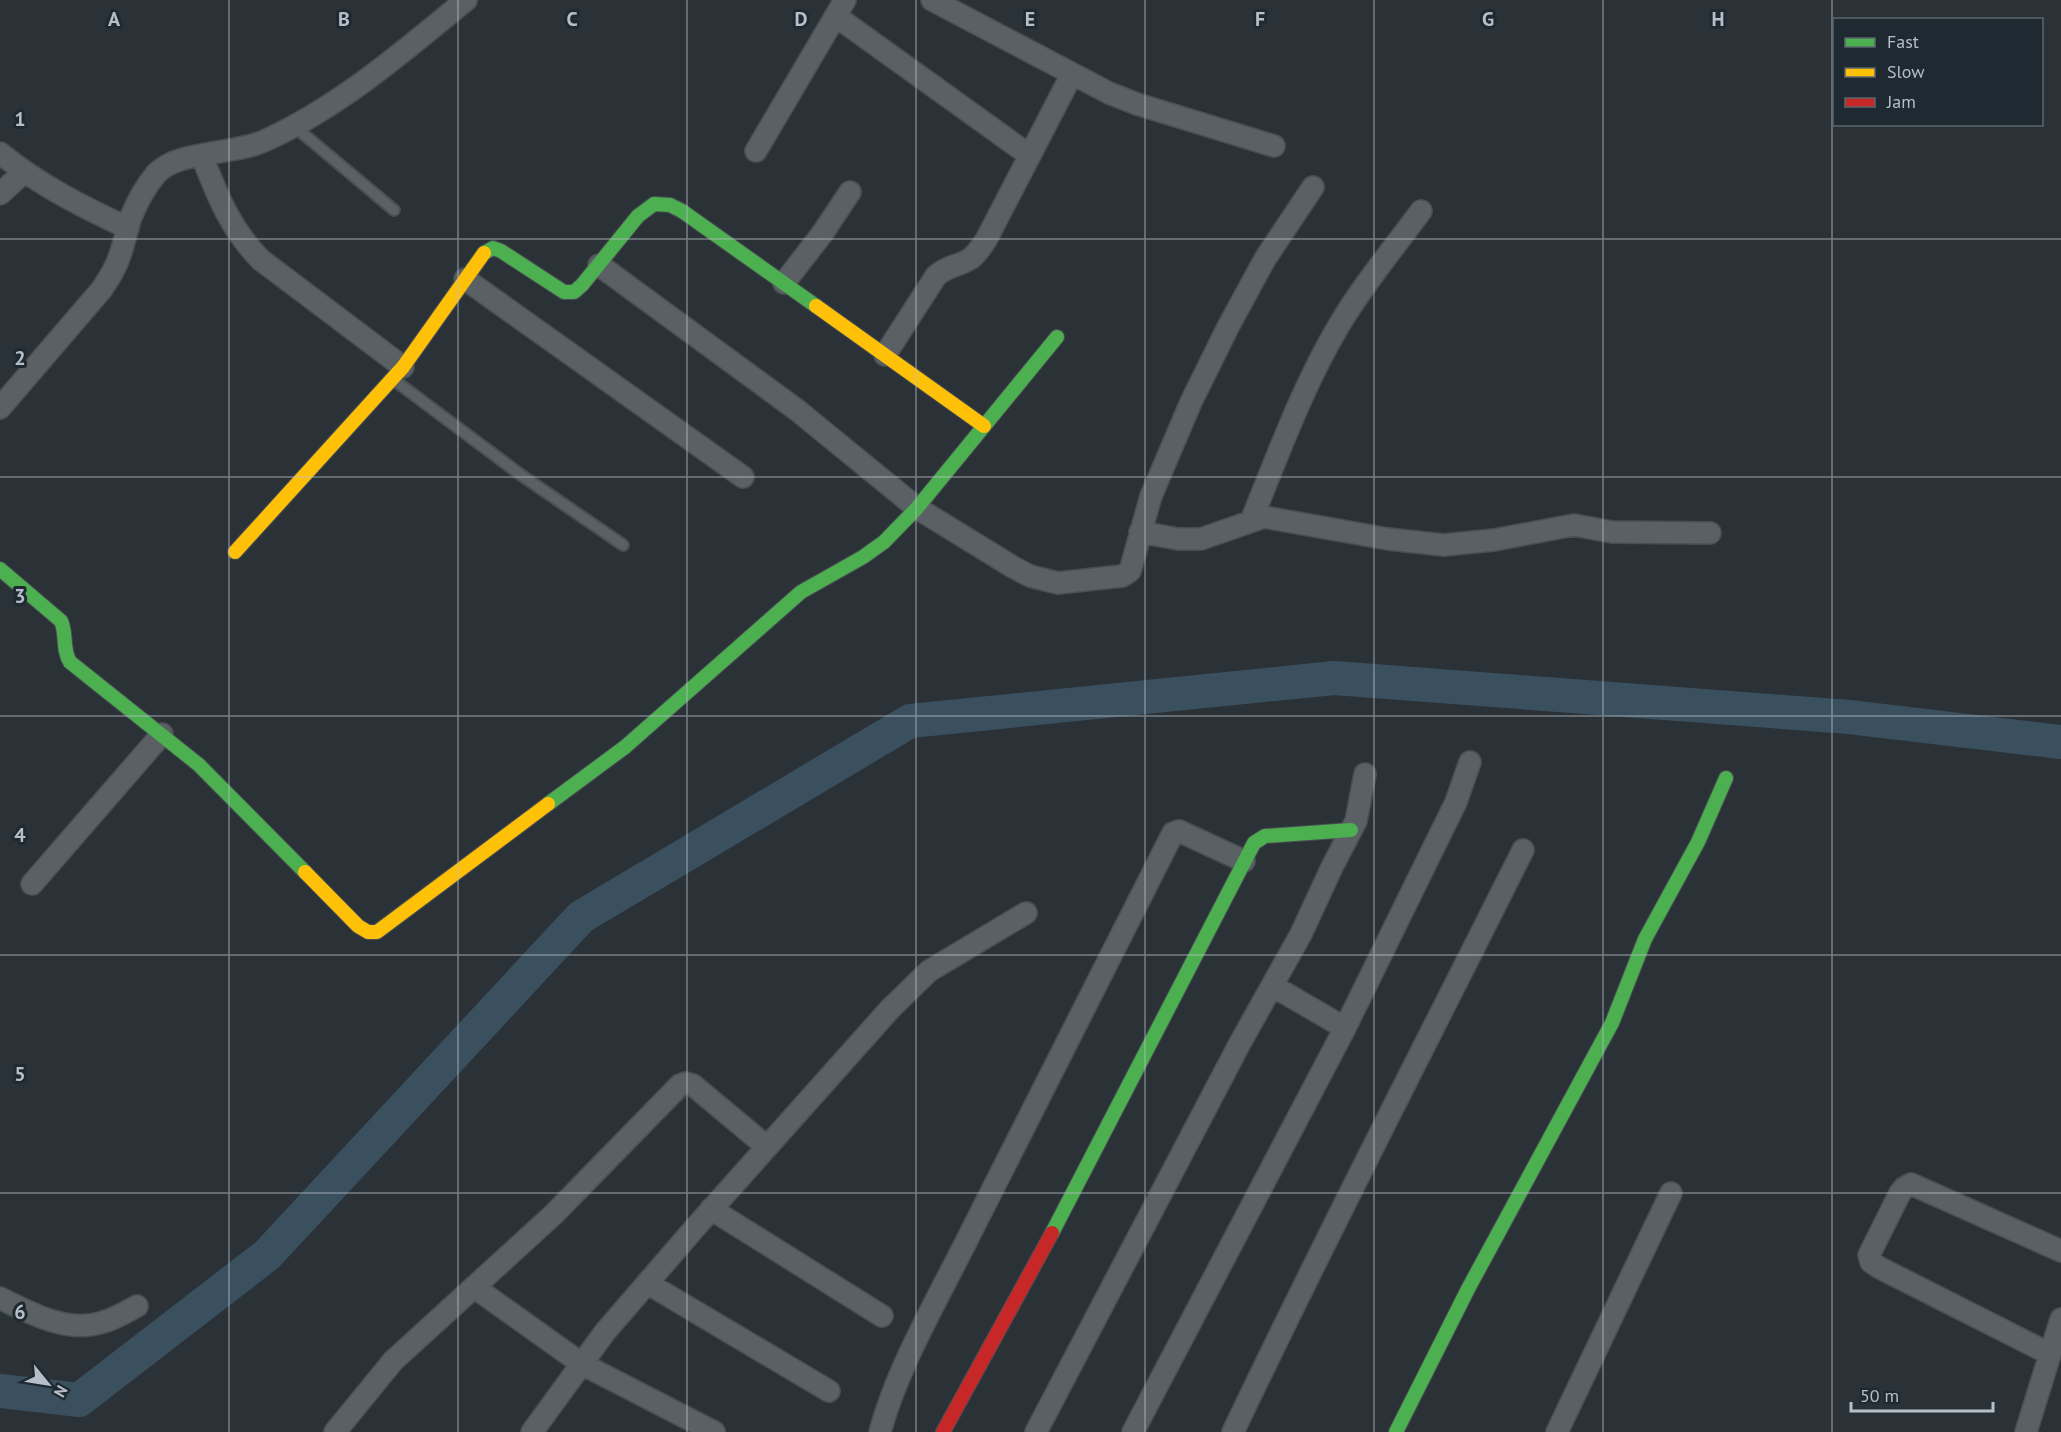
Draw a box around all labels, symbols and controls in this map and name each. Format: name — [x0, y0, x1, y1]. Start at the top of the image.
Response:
text: A — [108, 6, 121, 32]
text: B — [338, 6, 350, 32]
text: C — [566, 6, 578, 32]
text: D — [795, 6, 808, 32]
text: E — [1025, 6, 1035, 32]
text: F — [1255, 6, 1265, 32]
text: G — [1482, 6, 1494, 32]
text: H — [1711, 6, 1725, 32]
legend — [1833, 18, 2043, 126]
text: Fast — [1887, 30, 1919, 53]
text: Slow — [1887, 60, 1925, 83]
text: Jam — [1886, 90, 1916, 113]
text: 1 — [14, 106, 26, 132]
text: 2 — [14, 345, 26, 371]
text: 3 — [14, 583, 26, 609]
text: 4 — [14, 822, 26, 848]
text: 5 — [14, 1061, 26, 1087]
text: 6 — [14, 1299, 26, 1325]
north arrow — [18, 1354, 78, 1414]
scale bar — [1851, 1375, 1994, 1413]
text: N — [50, 1382, 72, 1401]
text: 50 m — [1860, 1384, 1899, 1407]

